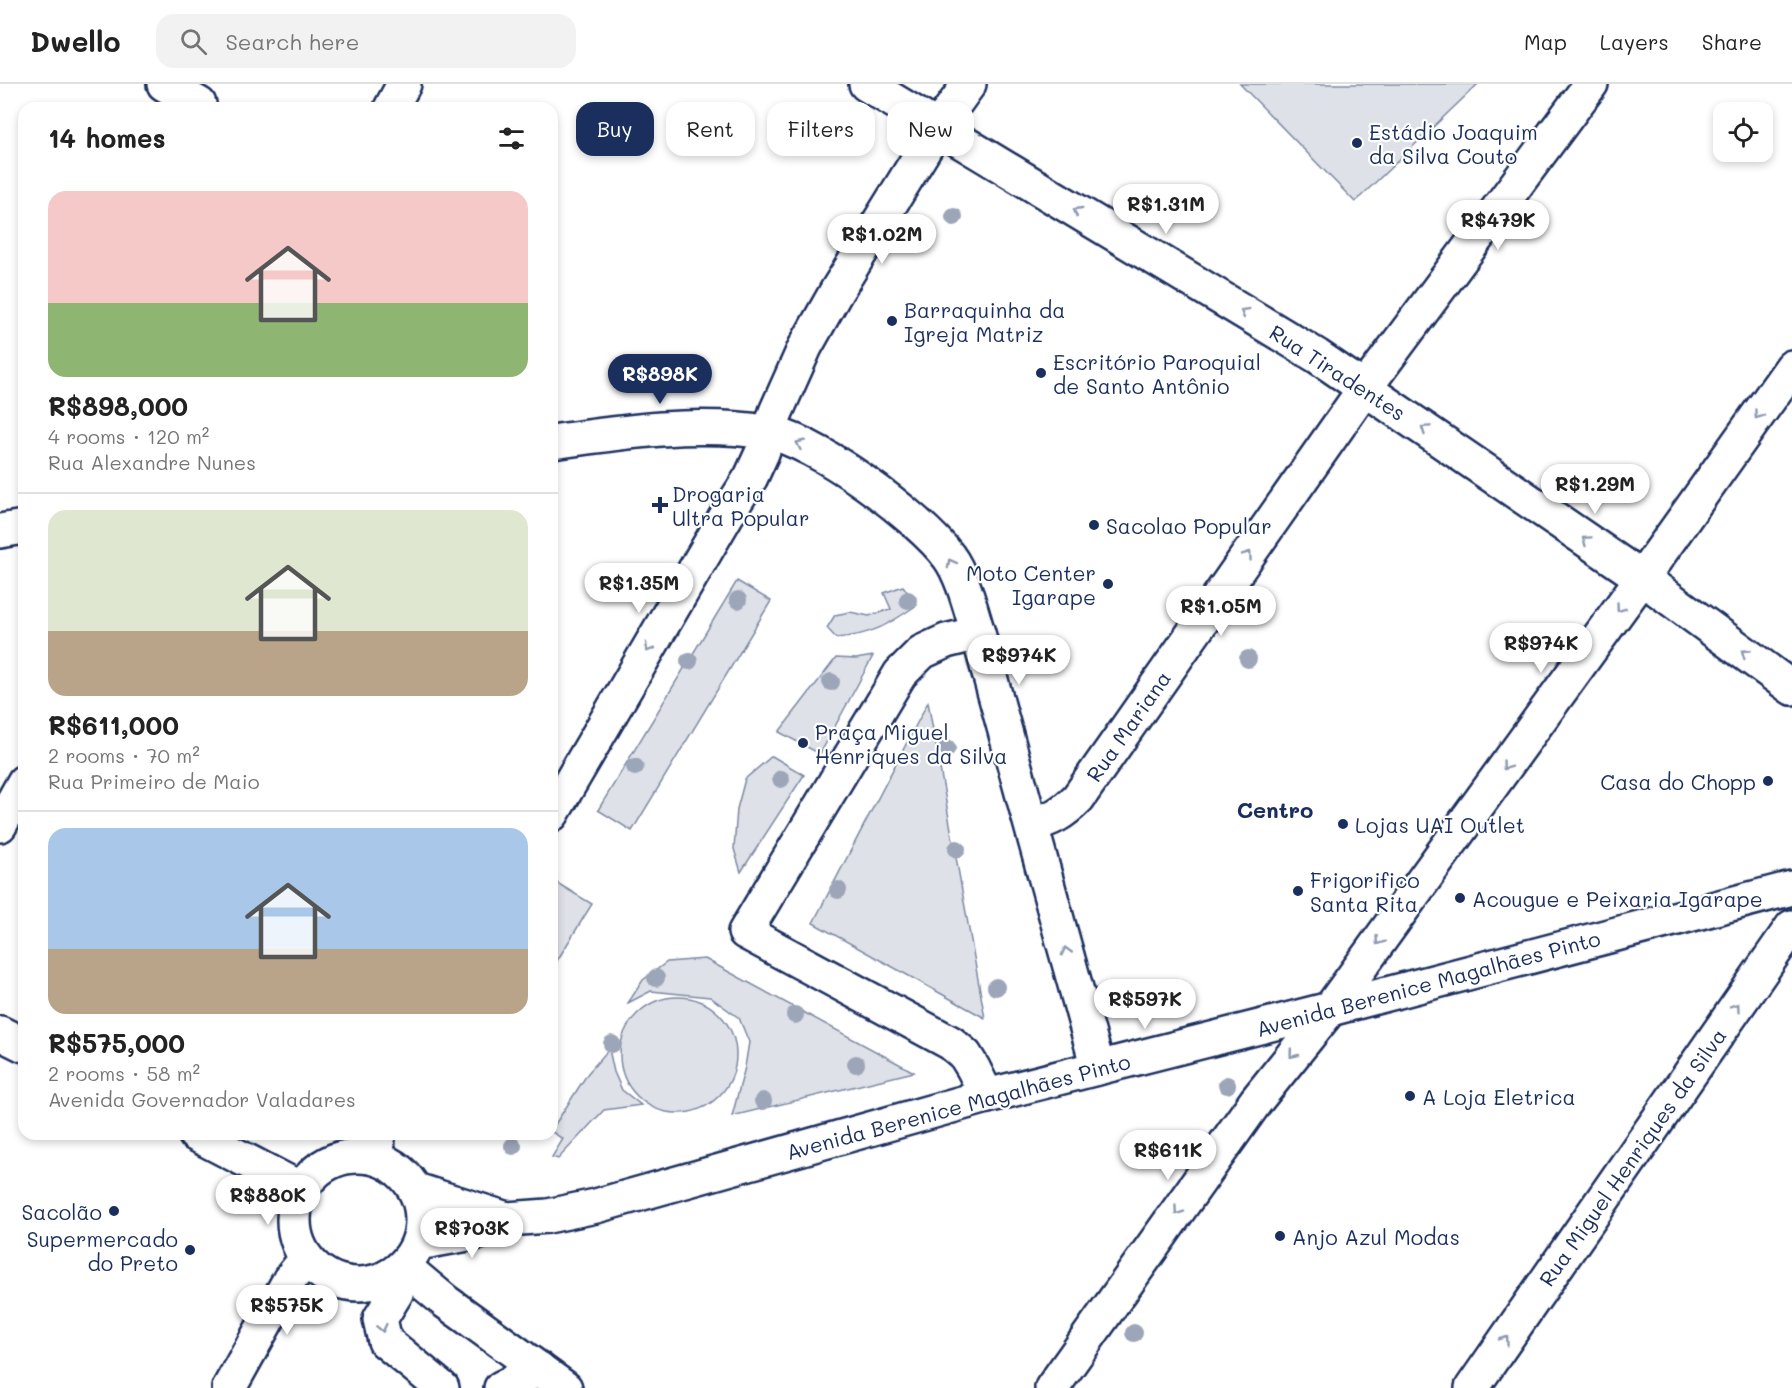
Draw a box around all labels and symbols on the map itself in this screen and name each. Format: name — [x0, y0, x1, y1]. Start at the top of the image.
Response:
place label: Estádio Joaquim da Silva Couto — [1369, 118, 1538, 169]
marker: Estádio Joaquim da Silva Couto — [1350, 136, 1364, 150]
pin: R$1.31M — [1111, 184, 1221, 235]
pin: R$479K — [1449, 200, 1547, 251]
one-way arrow — [1073, 207, 1083, 219]
pin: R$1.02M — [827, 214, 937, 265]
place label: Barraquinha da Igreja Matriz — [904, 296, 1065, 347]
one-way arrow — [1240, 308, 1250, 319]
marker: Barraquinha da Igreja Matriz — [885, 314, 899, 328]
street label: Rua Tiradentes — [1265, 318, 1411, 426]
place label: Escritório Paroquial de Santo Antônio — [1053, 348, 1261, 399]
pin: R$898K — [611, 354, 709, 405]
marker: Escritório Paroquial de Santo Antônio — [1034, 366, 1048, 380]
one-way arrow — [1754, 409, 1765, 420]
one-way arrow — [1421, 426, 1432, 437]
one-way arrow — [796, 440, 807, 452]
pin: R$1.29M — [1540, 464, 1650, 515]
place label: Drogaria Ultra Popular — [672, 480, 810, 531]
marker: Drogaria Ultra Popular — [653, 498, 667, 512]
place label: Sacolao Popular — [1106, 512, 1272, 539]
marker: Sacolao Popular — [1087, 518, 1101, 532]
one-way arrow — [1582, 536, 1593, 547]
one-way arrow — [1241, 550, 1252, 561]
one-way arrow — [947, 559, 958, 570]
place label: Moto Center Igarape — [966, 559, 1096, 610]
pin: R$1.35M — [584, 563, 694, 614]
marker: Moto Center Igarape — [1101, 577, 1115, 591]
pin: R$1.05M — [1166, 586, 1276, 637]
one-way arrow — [1617, 602, 1628, 613]
pin: R$974K — [1492, 623, 1590, 674]
pin: R$974K — [970, 635, 1068, 686]
one-way arrow — [645, 642, 656, 652]
one-way arrow — [1740, 649, 1751, 660]
street label: Rua Mariana — [1080, 665, 1176, 787]
place label: Praça Miguel Henriques da Silva — [815, 718, 1007, 769]
marker: Praça Miguel Henriques da Silva — [796, 736, 810, 750]
one-way arrow — [1502, 759, 1513, 770]
place label: Casa do Chopp — [1600, 768, 1756, 795]
marker: Casa do Chopp — [1761, 774, 1775, 788]
district label: Centro — [1237, 795, 1313, 824]
place label: Lojas UAI Outlet — [1355, 811, 1525, 838]
marker: Lojas UAI Outlet — [1336, 817, 1350, 831]
place label: Frigorifico Santa Rita — [1310, 866, 1420, 917]
marker: Frigorifico Santa Rita — [1291, 884, 1305, 898]
place label: Acougue e Peixaria Igarape — [1472, 885, 1763, 912]
marker: Acougue e Peixaria Igarape — [1453, 891, 1467, 905]
street label: Avenida Berenice Magalhães Pinto — [1253, 924, 1603, 1042]
one-way arrow — [1375, 934, 1386, 945]
one-way arrow — [1061, 946, 1073, 957]
pin: R$597K — [1096, 979, 1194, 1030]
one-way arrow — [1729, 1003, 1740, 1014]
street label: Rua Miguel Henriques da Silva — [1532, 1023, 1732, 1291]
street label: Avenida Berenice Magalhães Pinto — [783, 1047, 1133, 1165]
one-way arrow — [1290, 1047, 1301, 1058]
place label: A Loja Eletrica — [1422, 1083, 1576, 1110]
marker: A Loja Eletrica — [1403, 1089, 1417, 1103]
pin: R$611K — [1119, 1130, 1217, 1181]
pin: R$880K — [219, 1175, 317, 1226]
place label: Sacolão — [21, 1198, 102, 1225]
marker: Sacolão — [107, 1204, 121, 1218]
one-way arrow — [1174, 1204, 1185, 1215]
pin: R$703K — [423, 1208, 521, 1259]
place label: Anjo Azul Modas — [1292, 1223, 1460, 1250]
place label: Supermercado do Preto — [27, 1225, 178, 1276]
marker: Anjo Azul Modas — [1273, 1229, 1287, 1243]
marker: Supermercado do Preto — [183, 1243, 197, 1257]
pin: R$575K — [238, 1285, 336, 1336]
one-way arrow — [375, 1323, 388, 1333]
one-way arrow — [1498, 1336, 1509, 1347]

